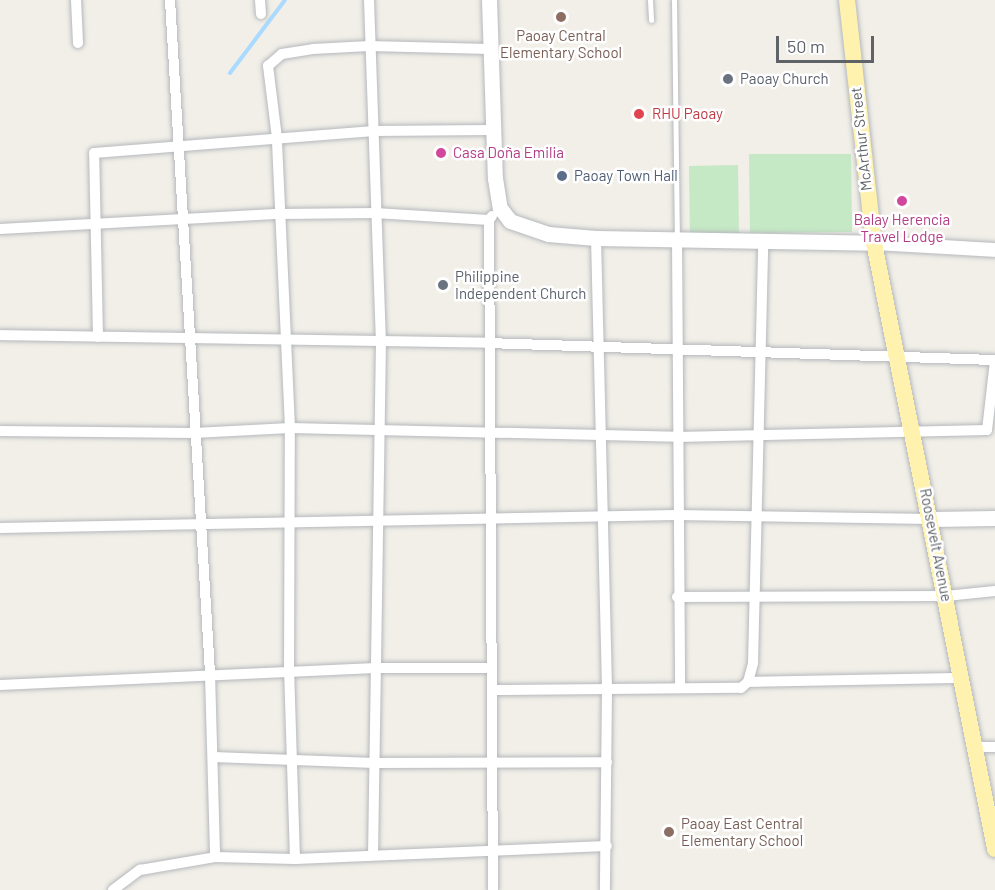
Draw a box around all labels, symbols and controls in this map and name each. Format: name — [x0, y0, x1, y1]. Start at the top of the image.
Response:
marker: Paoay Central Elementary School — [554, 10, 568, 24]
scale bar — [779, 24, 876, 62]
place label: Paoay Central Elementary School — [500, 26, 622, 61]
text: 50 m — [787, 35, 825, 57]
place label: Paoay Church — [740, 70, 829, 88]
marker: Paoay Church — [721, 72, 735, 86]
street label: McArthur Street — [847, 86, 875, 192]
marker: RHU Paoay — [630, 105, 648, 123]
place label: RHU Paoay — [652, 105, 723, 123]
place label: Casa Doña Emilia — [453, 144, 564, 162]
marker: Casa Doña Emilia — [434, 146, 448, 160]
place label: Paoay Town Hall — [574, 167, 678, 185]
marker: Paoay Town Hall — [555, 169, 569, 183]
marker: Balay Herencia Travel Lodge — [895, 194, 909, 208]
place label: Balay Herencia Travel Lodge — [854, 210, 950, 245]
place label: Philippine Independent Church — [455, 267, 586, 302]
marker: Philippine Independent Church — [436, 278, 450, 292]
street label: Roosevelt Avenue — [916, 487, 956, 603]
place label: Paoay East Central Elementary School — [681, 814, 803, 849]
marker: Paoay East Central Elementary School — [662, 825, 676, 839]

